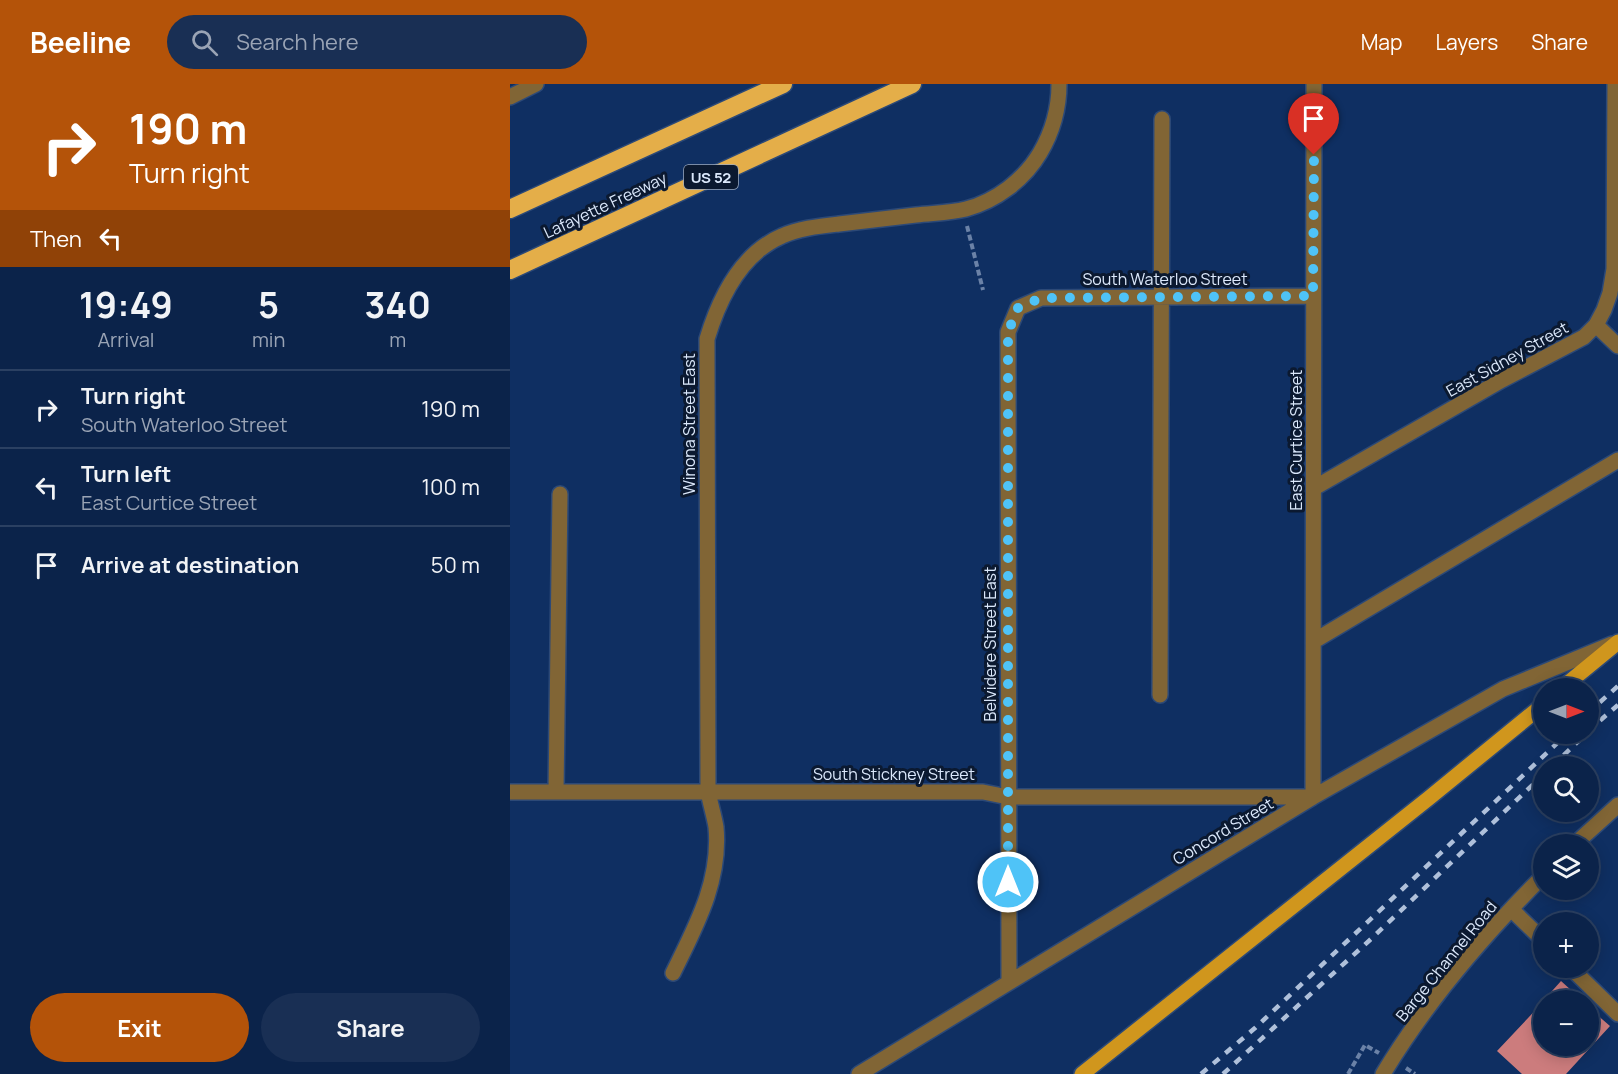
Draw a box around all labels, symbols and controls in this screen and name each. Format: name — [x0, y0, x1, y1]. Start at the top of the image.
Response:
search box — [167, 15, 587, 69]
text: Beeline — [30, 23, 131, 61]
icon: search — [188, 26, 221, 59]
text: Search here — [236, 27, 359, 57]
text: Map — [1361, 28, 1402, 56]
text: Layers — [1435, 28, 1498, 56]
text: Share — [1531, 28, 1588, 56]
pin — [1288, 93, 1339, 155]
text: 190 m — [129, 99, 247, 157]
icon: arrive — [1297, 102, 1330, 135]
icon: right — [30, 108, 108, 186]
text: Turn right — [129, 154, 250, 191]
road number: US 52 — [684, 165, 738, 189]
street label: Lafayette Freeway — [540, 167, 671, 243]
icon: left — [94, 222, 127, 255]
text: Then — [30, 224, 82, 254]
street label: South Waterloo Street — [1082, 268, 1248, 290]
text: 19:49 — [79, 280, 173, 329]
text: 5 — [258, 280, 279, 329]
text: 340 — [364, 280, 431, 329]
street label: East Sidney Street — [1442, 316, 1572, 402]
text: Arrival — [97, 326, 155, 353]
text: min — [252, 326, 285, 353]
text: m — [389, 326, 406, 353]
street label: Winona Street East — [678, 353, 700, 495]
street label: East Curtice Street — [1285, 369, 1307, 511]
text: Turn right — [81, 381, 186, 411]
icon: right — [30, 393, 63, 426]
text: 190 m — [421, 394, 480, 424]
text: South Waterloo Street — [81, 411, 287, 438]
text: Turn left — [81, 459, 171, 489]
icon: left — [30, 471, 63, 504]
text: 100 m — [422, 472, 480, 502]
text: East Curtice Street — [81, 489, 257, 516]
icon: arrive — [30, 549, 63, 582]
text: Arrive at destination — [81, 550, 299, 580]
text: 50 m — [431, 550, 480, 580]
street label: Belvidere Street East — [979, 567, 1001, 721]
north arrow — [1533, 678, 1599, 744]
map controls — [1533, 678, 1599, 1056]
button: search — [1533, 756, 1599, 822]
street label: South Stickney Street — [813, 763, 975, 785]
street label: Concord Street — [1169, 792, 1277, 870]
button: layers — [1533, 834, 1599, 900]
position arrow — [976, 850, 1040, 914]
street label: Barge Channel Road — [1391, 896, 1501, 1026]
button: + — [1533, 912, 1599, 978]
button: − — [1533, 990, 1599, 1056]
button: Exit — [30, 993, 249, 1062]
button: Share — [261, 993, 480, 1062]

